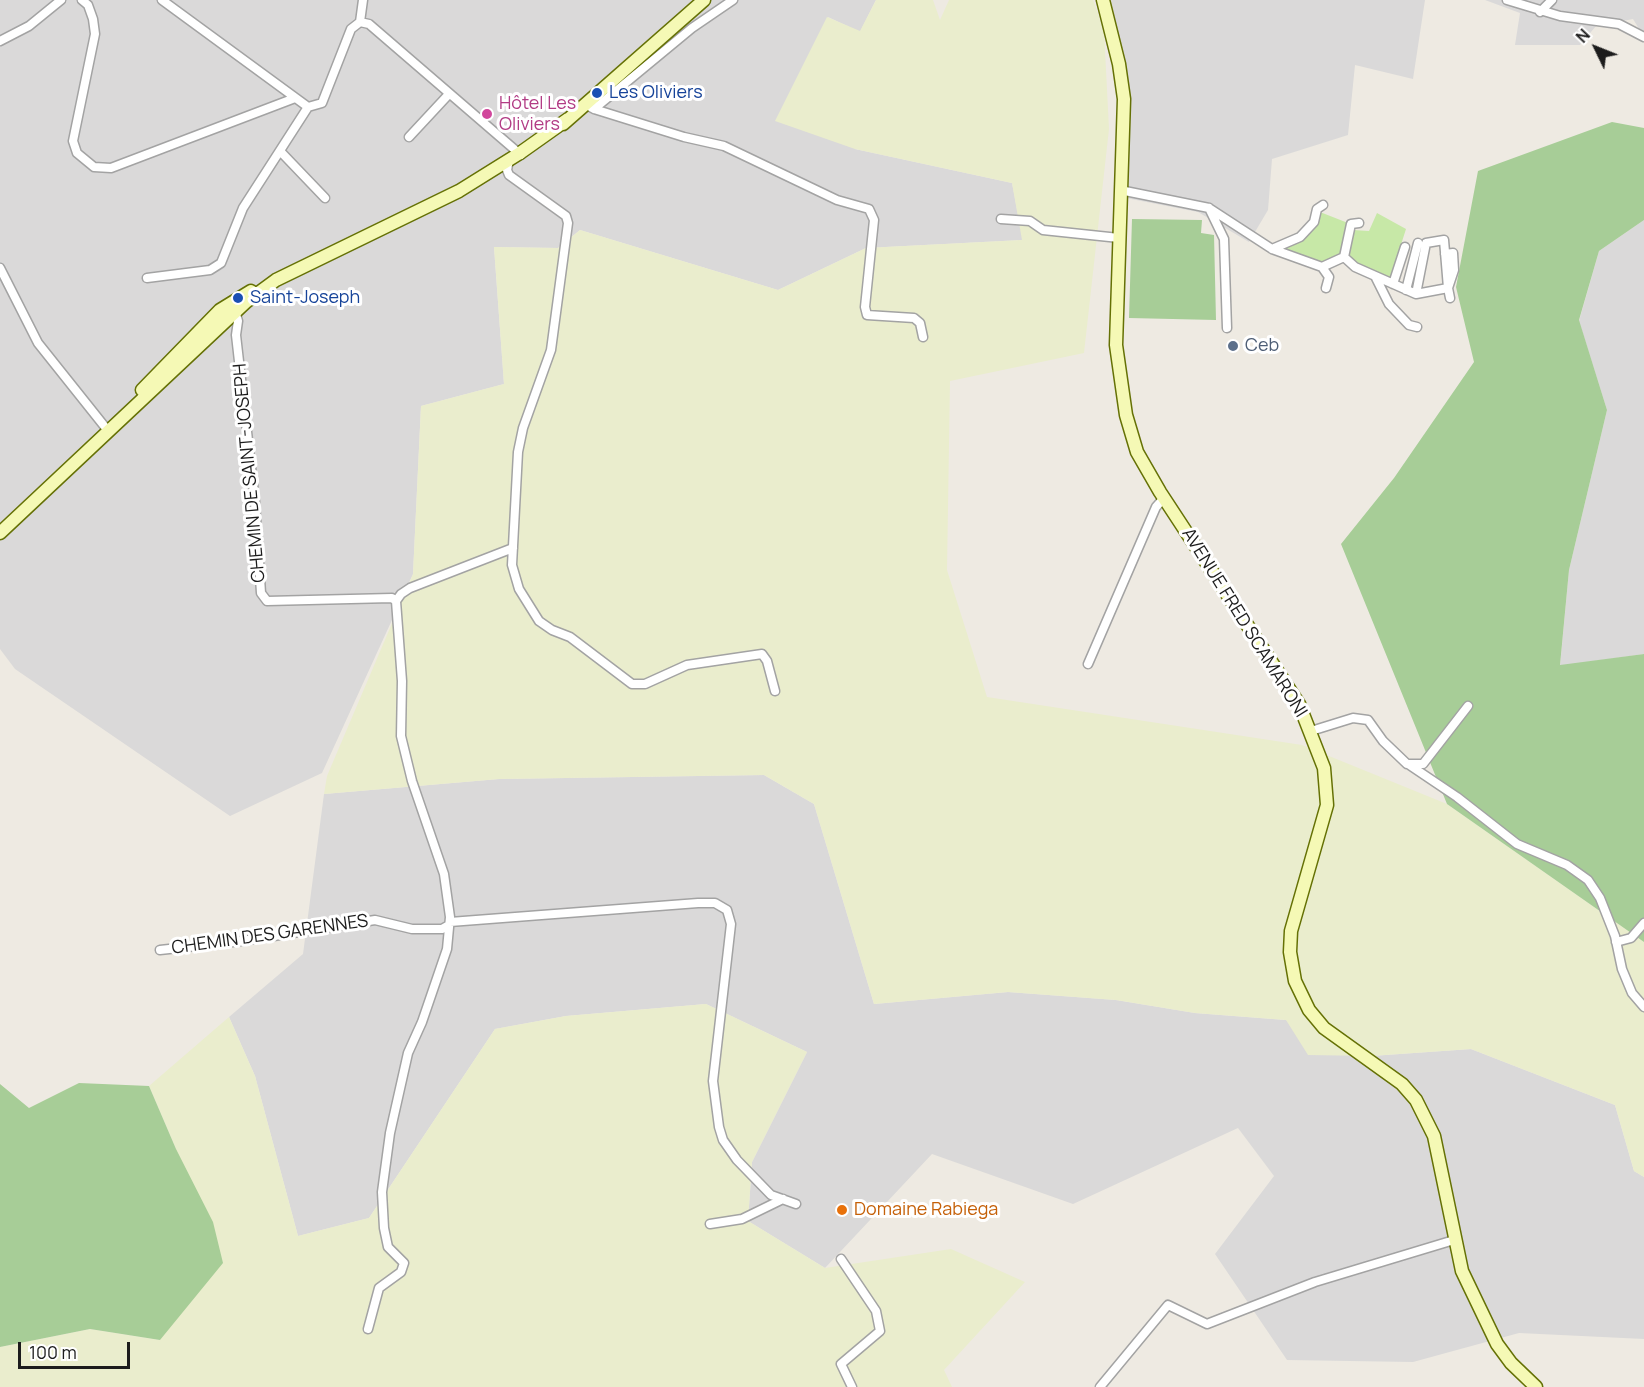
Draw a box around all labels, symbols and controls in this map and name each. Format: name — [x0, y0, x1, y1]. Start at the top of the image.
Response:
north arrow — [1566, 18, 1626, 78]
text: N — [1571, 24, 1595, 47]
place label: Les Oliviers — [609, 82, 703, 104]
marker: Les Oliviers — [590, 86, 604, 100]
place label: Hôtel Les Oliviers — [499, 93, 576, 136]
marker: Hôtel Les Oliviers — [480, 107, 494, 121]
place label: Saint-Joseph — [250, 287, 360, 309]
marker: Saint-Joseph — [231, 291, 245, 305]
place label: Ceb — [1245, 335, 1279, 357]
marker: Ceb — [1226, 339, 1240, 353]
street label: CHEMIN DE SAINT-JOSEPH — [230, 363, 270, 583]
street label: AVENUE FRED SCAMARONI — [1177, 524, 1311, 722]
street label: CHEMIN DES GARENNES — [170, 911, 370, 959]
place label: Domaine Rabiega — [854, 1199, 998, 1221]
marker: Domaine Rabiega — [835, 1203, 849, 1217]
scale bar — [21, 1330, 134, 1368]
text: 100 m — [29, 1340, 77, 1364]

